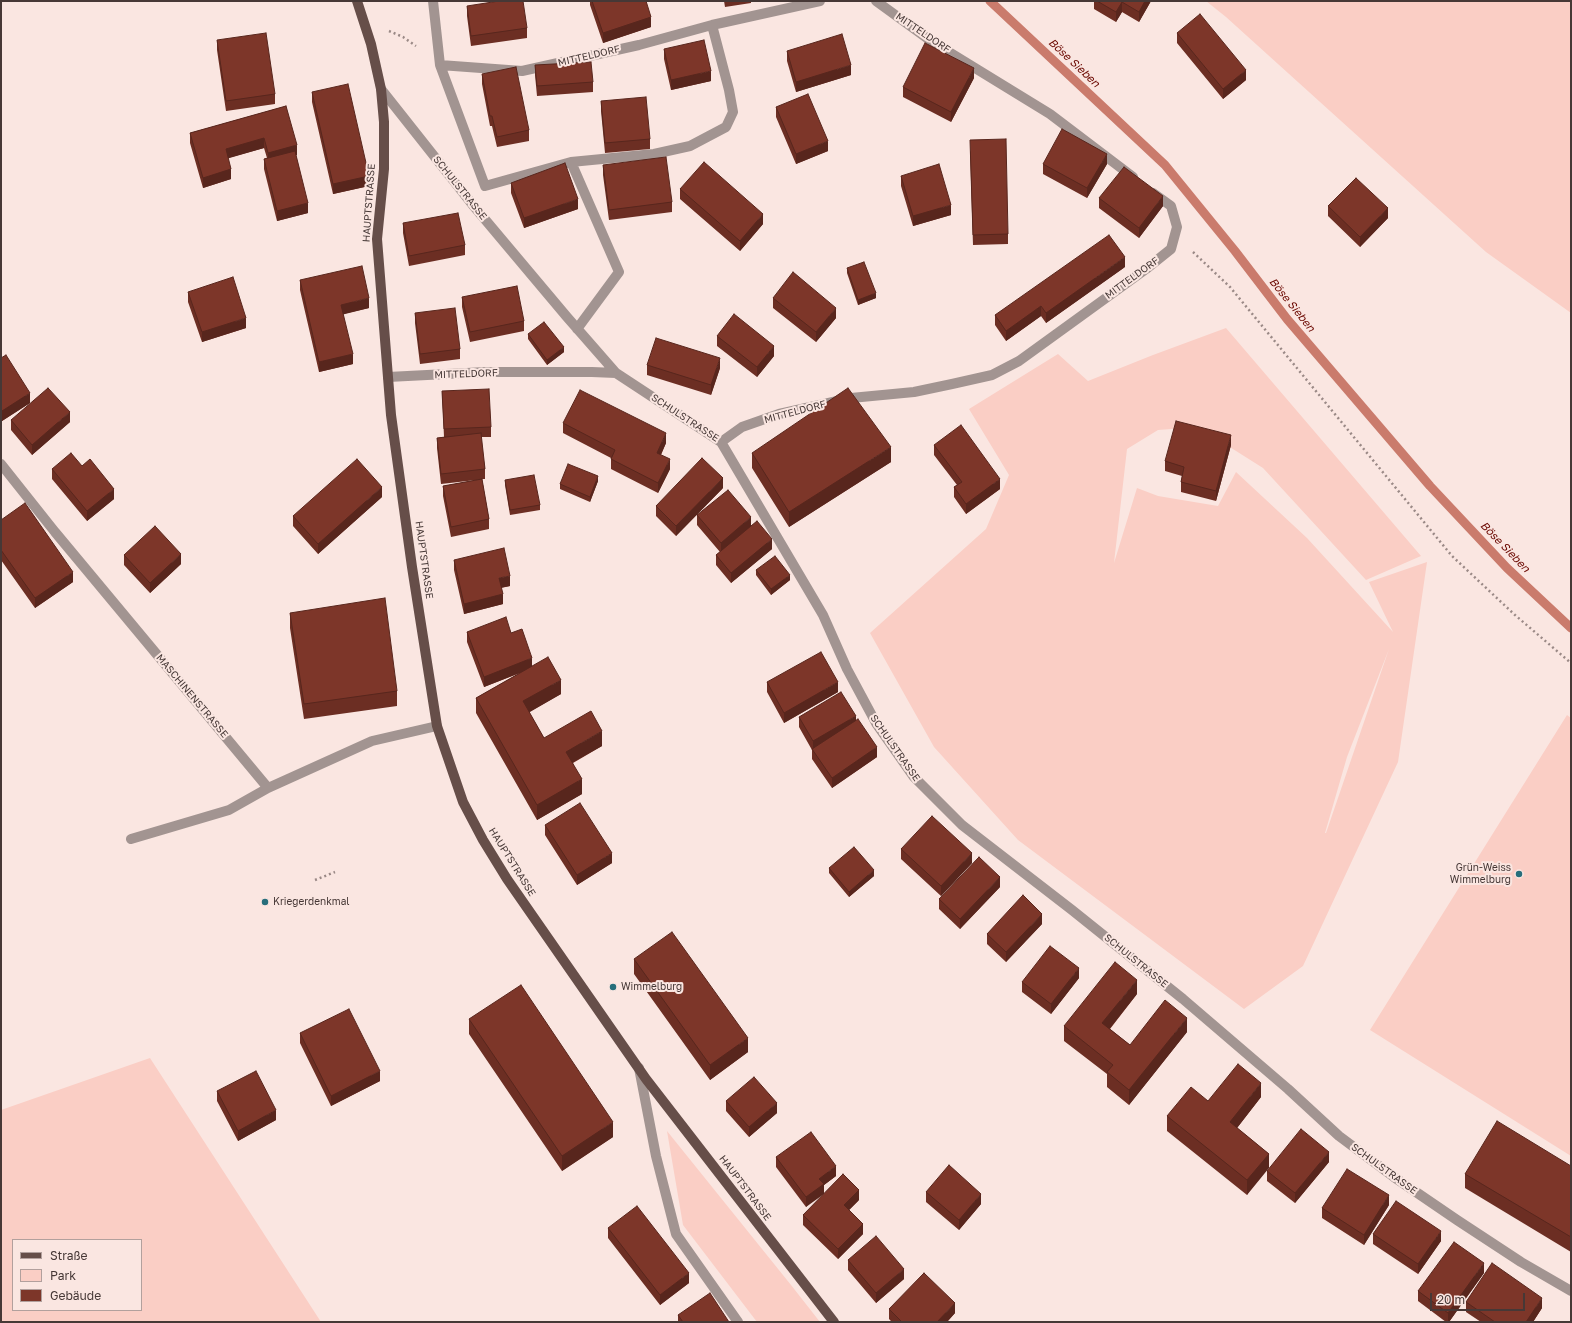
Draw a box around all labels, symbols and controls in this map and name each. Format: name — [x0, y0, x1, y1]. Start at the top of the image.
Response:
street label: MITTELDORF — [893, 10, 953, 56]
water label: Böse Sieben — [1046, 36, 1102, 90]
street label: MITTELDORF — [557, 43, 621, 69]
street label: SCHULSTRASSE — [431, 154, 489, 222]
street label: HAUPTSTRASSE — [360, 163, 378, 243]
street label: MITTELDORF — [1103, 254, 1161, 302]
water label: Böse Sieben — [1266, 276, 1318, 334]
street label: MITTELDORF — [434, 367, 498, 381]
street label: SCHULSTRASSE — [649, 392, 721, 444]
street label: MITTELDORF — [763, 398, 827, 426]
water label: Böse Sieben — [1478, 519, 1532, 575]
street label: HAUPTSTRASSE — [413, 520, 435, 600]
street label: MASCHINENSTRASSE — [154, 652, 230, 740]
street label: SCHULSTRASSE — [868, 712, 922, 784]
street label: HAUPTSTRASSE — [486, 825, 538, 899]
place label: Grün-Weiss Wimmelburg — [1450, 862, 1511, 886]
marker: Grün-Weiss Wimmelburg — [1514, 869, 1524, 879]
place label: Kriegerdenkmal — [273, 896, 349, 908]
marker: Kriegerdenkmal — [260, 897, 270, 907]
street label: SCHULSTRASSE — [1102, 932, 1170, 990]
place label: Wimmelburg — [621, 981, 682, 993]
marker: Wimmelburg — [608, 982, 618, 992]
street label: SCHULSTRASSE — [1349, 1141, 1419, 1197]
street label: HAUPTSTRASSE — [717, 1153, 773, 1223]
legend — [12, 1239, 142, 1311]
text: Straße — [50, 1248, 88, 1263]
text: Park — [50, 1268, 76, 1283]
scale bar — [1432, 1285, 1527, 1311]
text: Gebäude — [50, 1288, 101, 1303]
text: 20 m — [1437, 1292, 1465, 1307]

